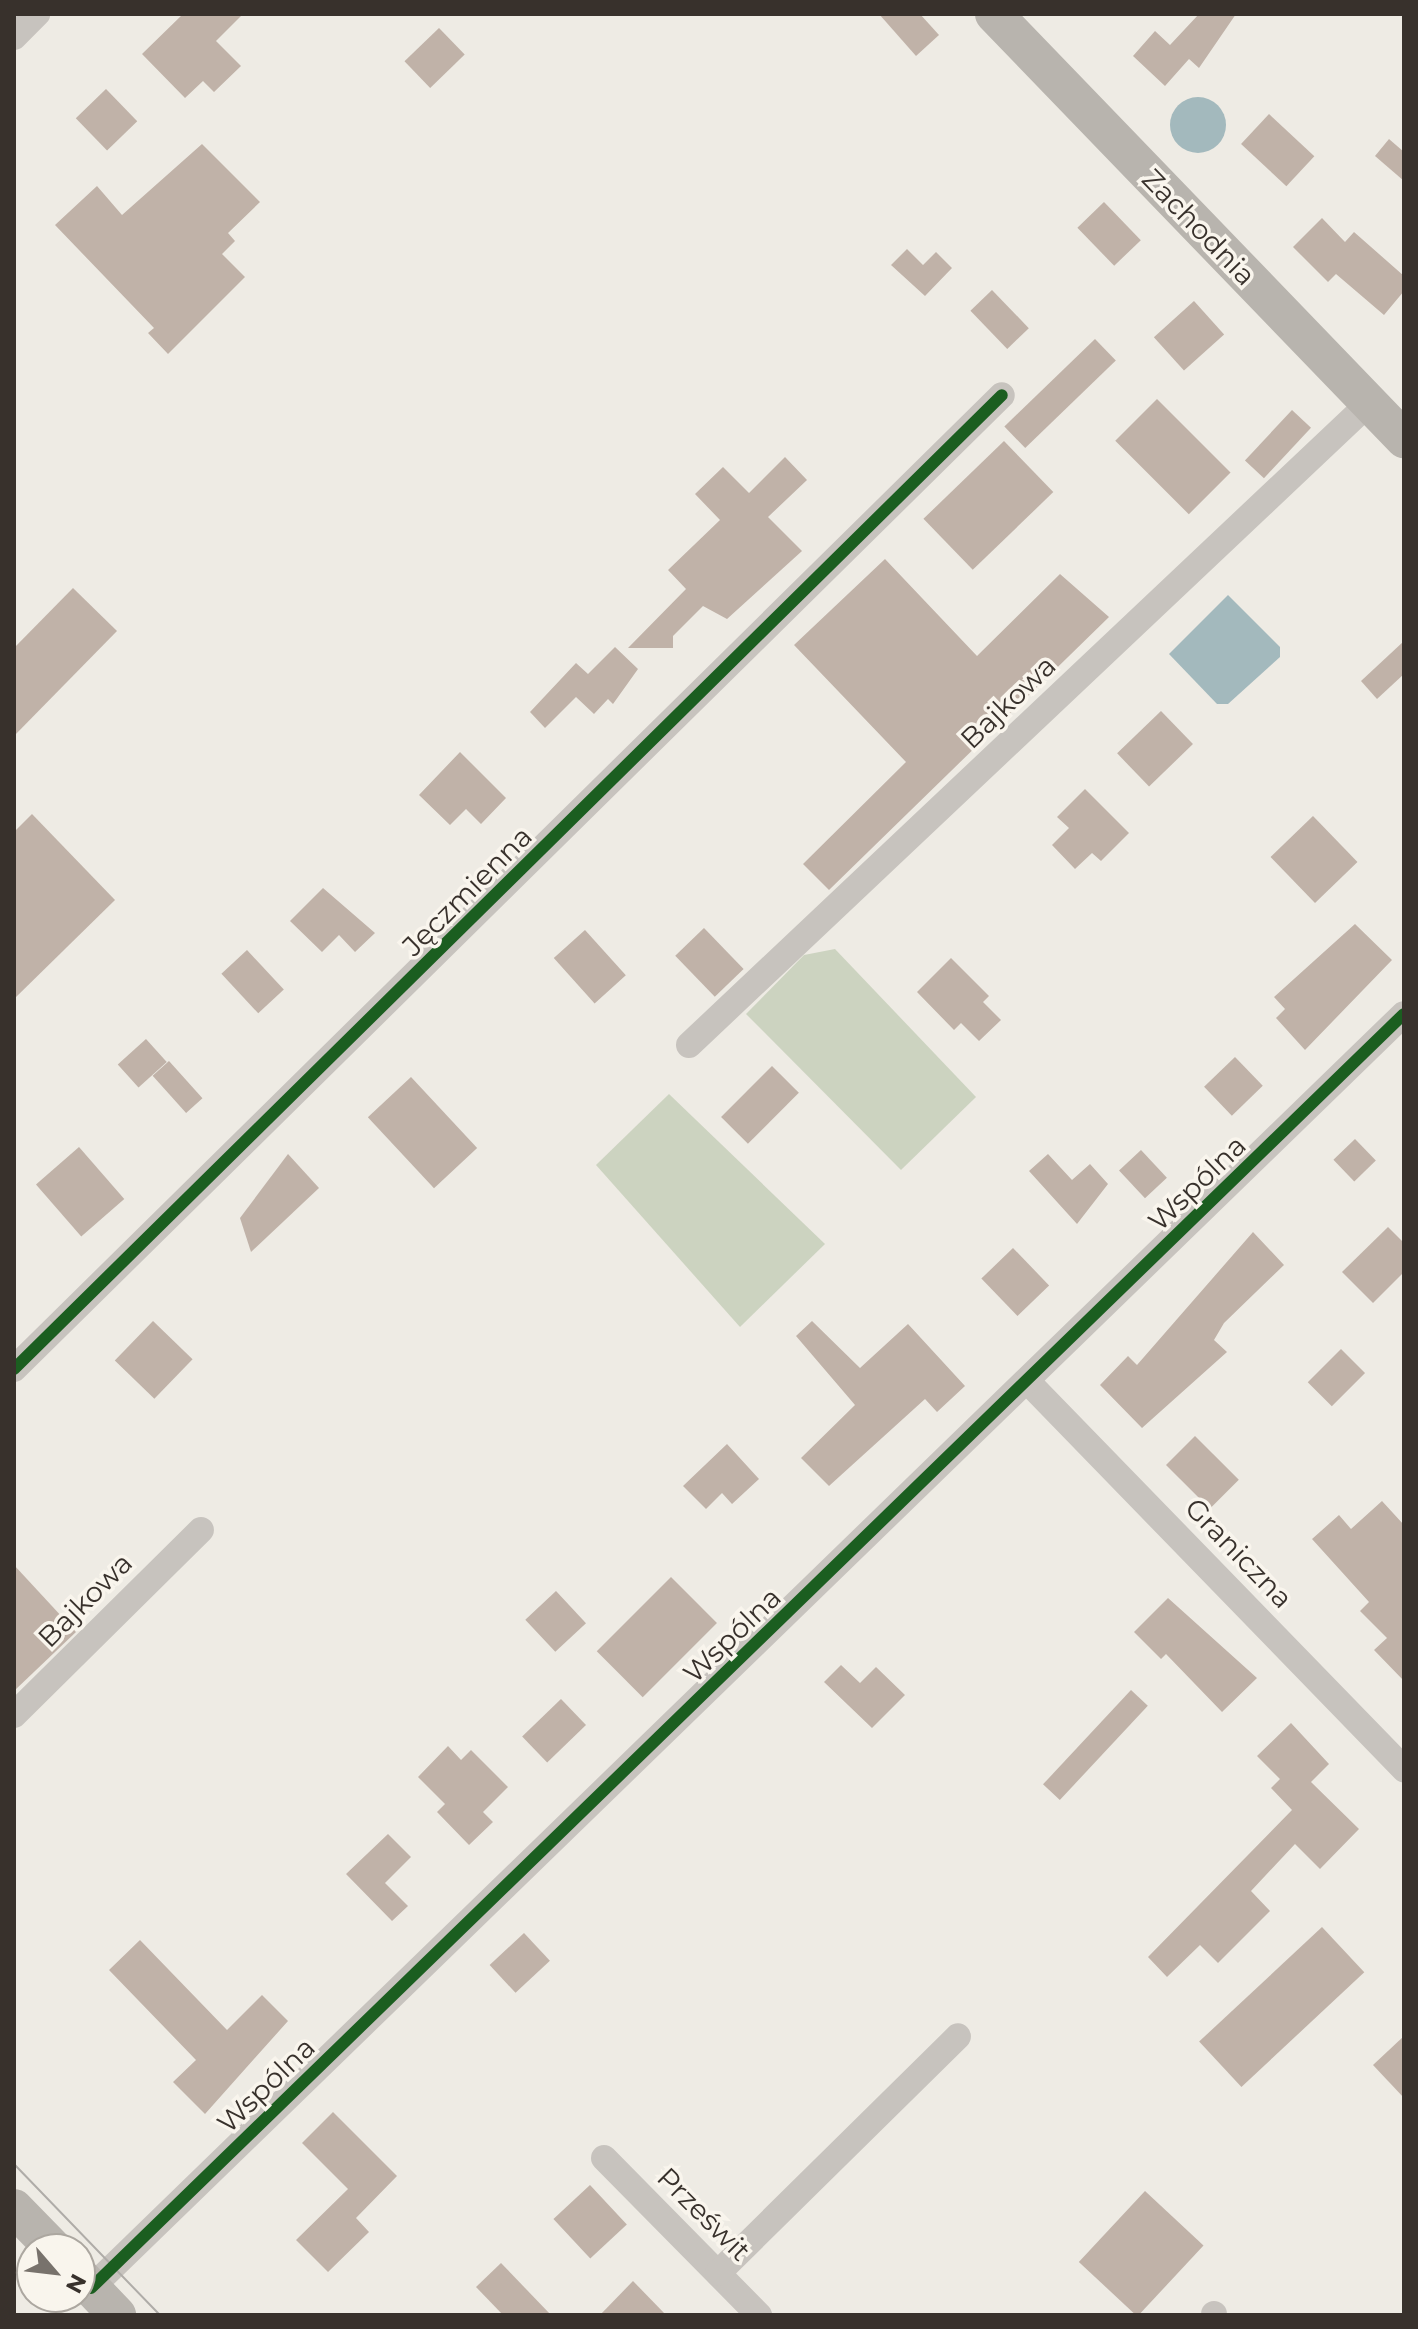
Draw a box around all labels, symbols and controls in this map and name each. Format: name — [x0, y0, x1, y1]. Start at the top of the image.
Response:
street label: Zachodnia — [1135, 162, 1263, 292]
street label: Bajkowa — [953, 649, 1063, 755]
street label: Jęczmienna — [395, 819, 539, 963]
street label: Wspólna — [1141, 1128, 1253, 1238]
street label: Graniczna — [1178, 1491, 1300, 1615]
street label: Bajkowa — [31, 1546, 139, 1654]
street label: Wspólna — [676, 1580, 788, 1690]
street label: Wspólna — [210, 2030, 322, 2140]
street label: Prześwit — [650, 2160, 758, 2268]
north arrow — [16, 2233, 96, 2313]
text: N — [60, 2269, 92, 2298]

